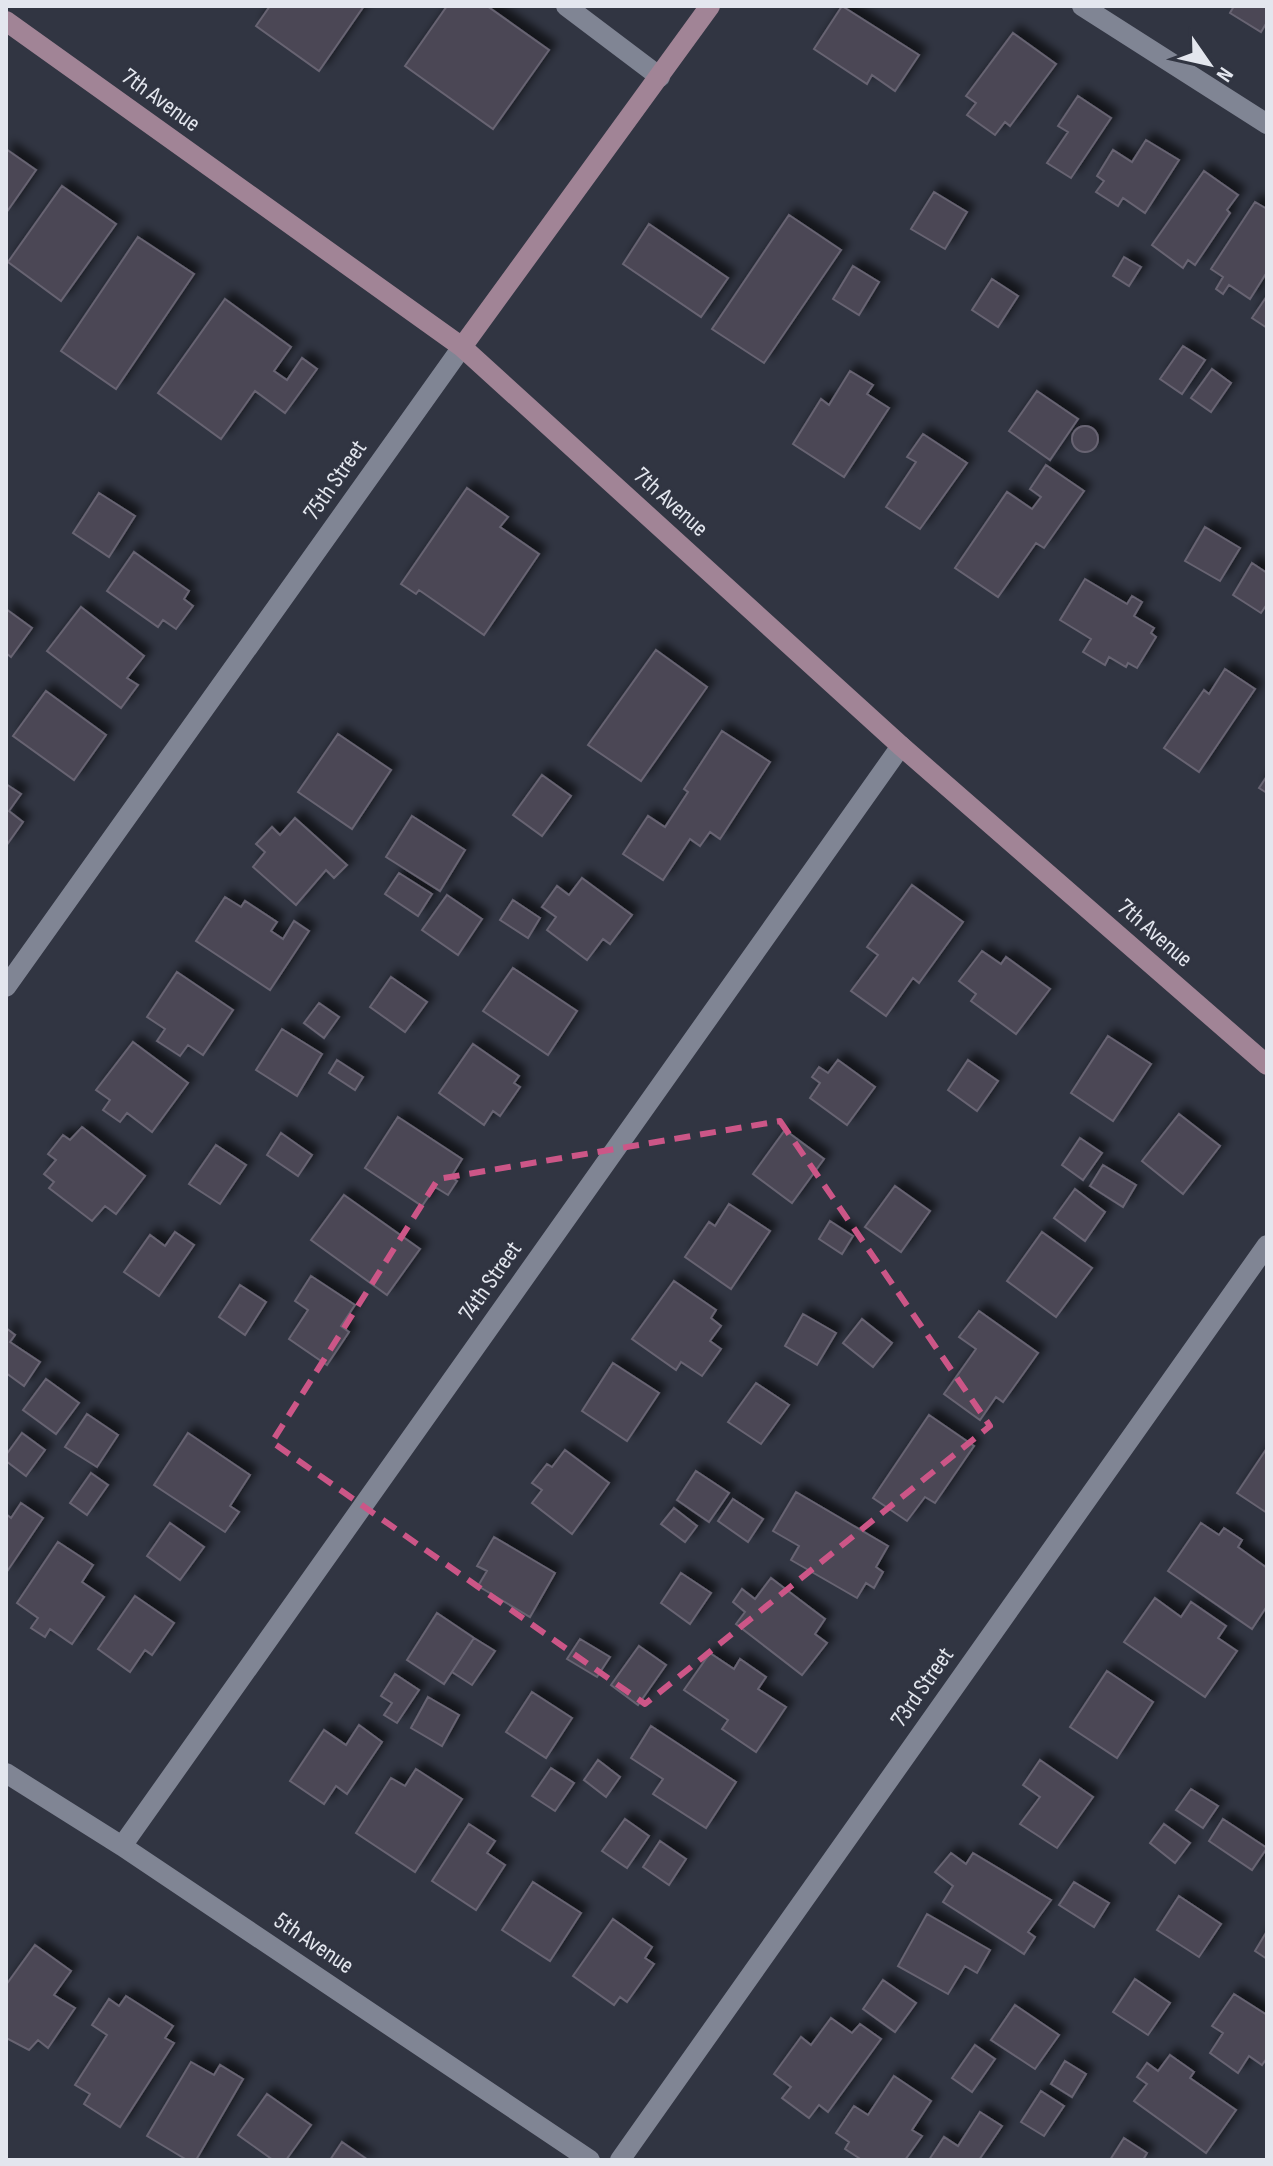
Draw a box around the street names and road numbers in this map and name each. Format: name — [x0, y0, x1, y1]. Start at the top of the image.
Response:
street label: 7th Avenue — [116, 62, 206, 138]
street label: 75th Street — [297, 434, 373, 526]
street label: 7th Avenue — [628, 461, 714, 543]
street label: 7th Avenue — [1112, 893, 1198, 973]
street label: 74th Street — [452, 1236, 528, 1326]
street label: 73rd Street — [884, 1642, 960, 1732]
street label: 5th Avenue — [269, 1906, 359, 1980]

